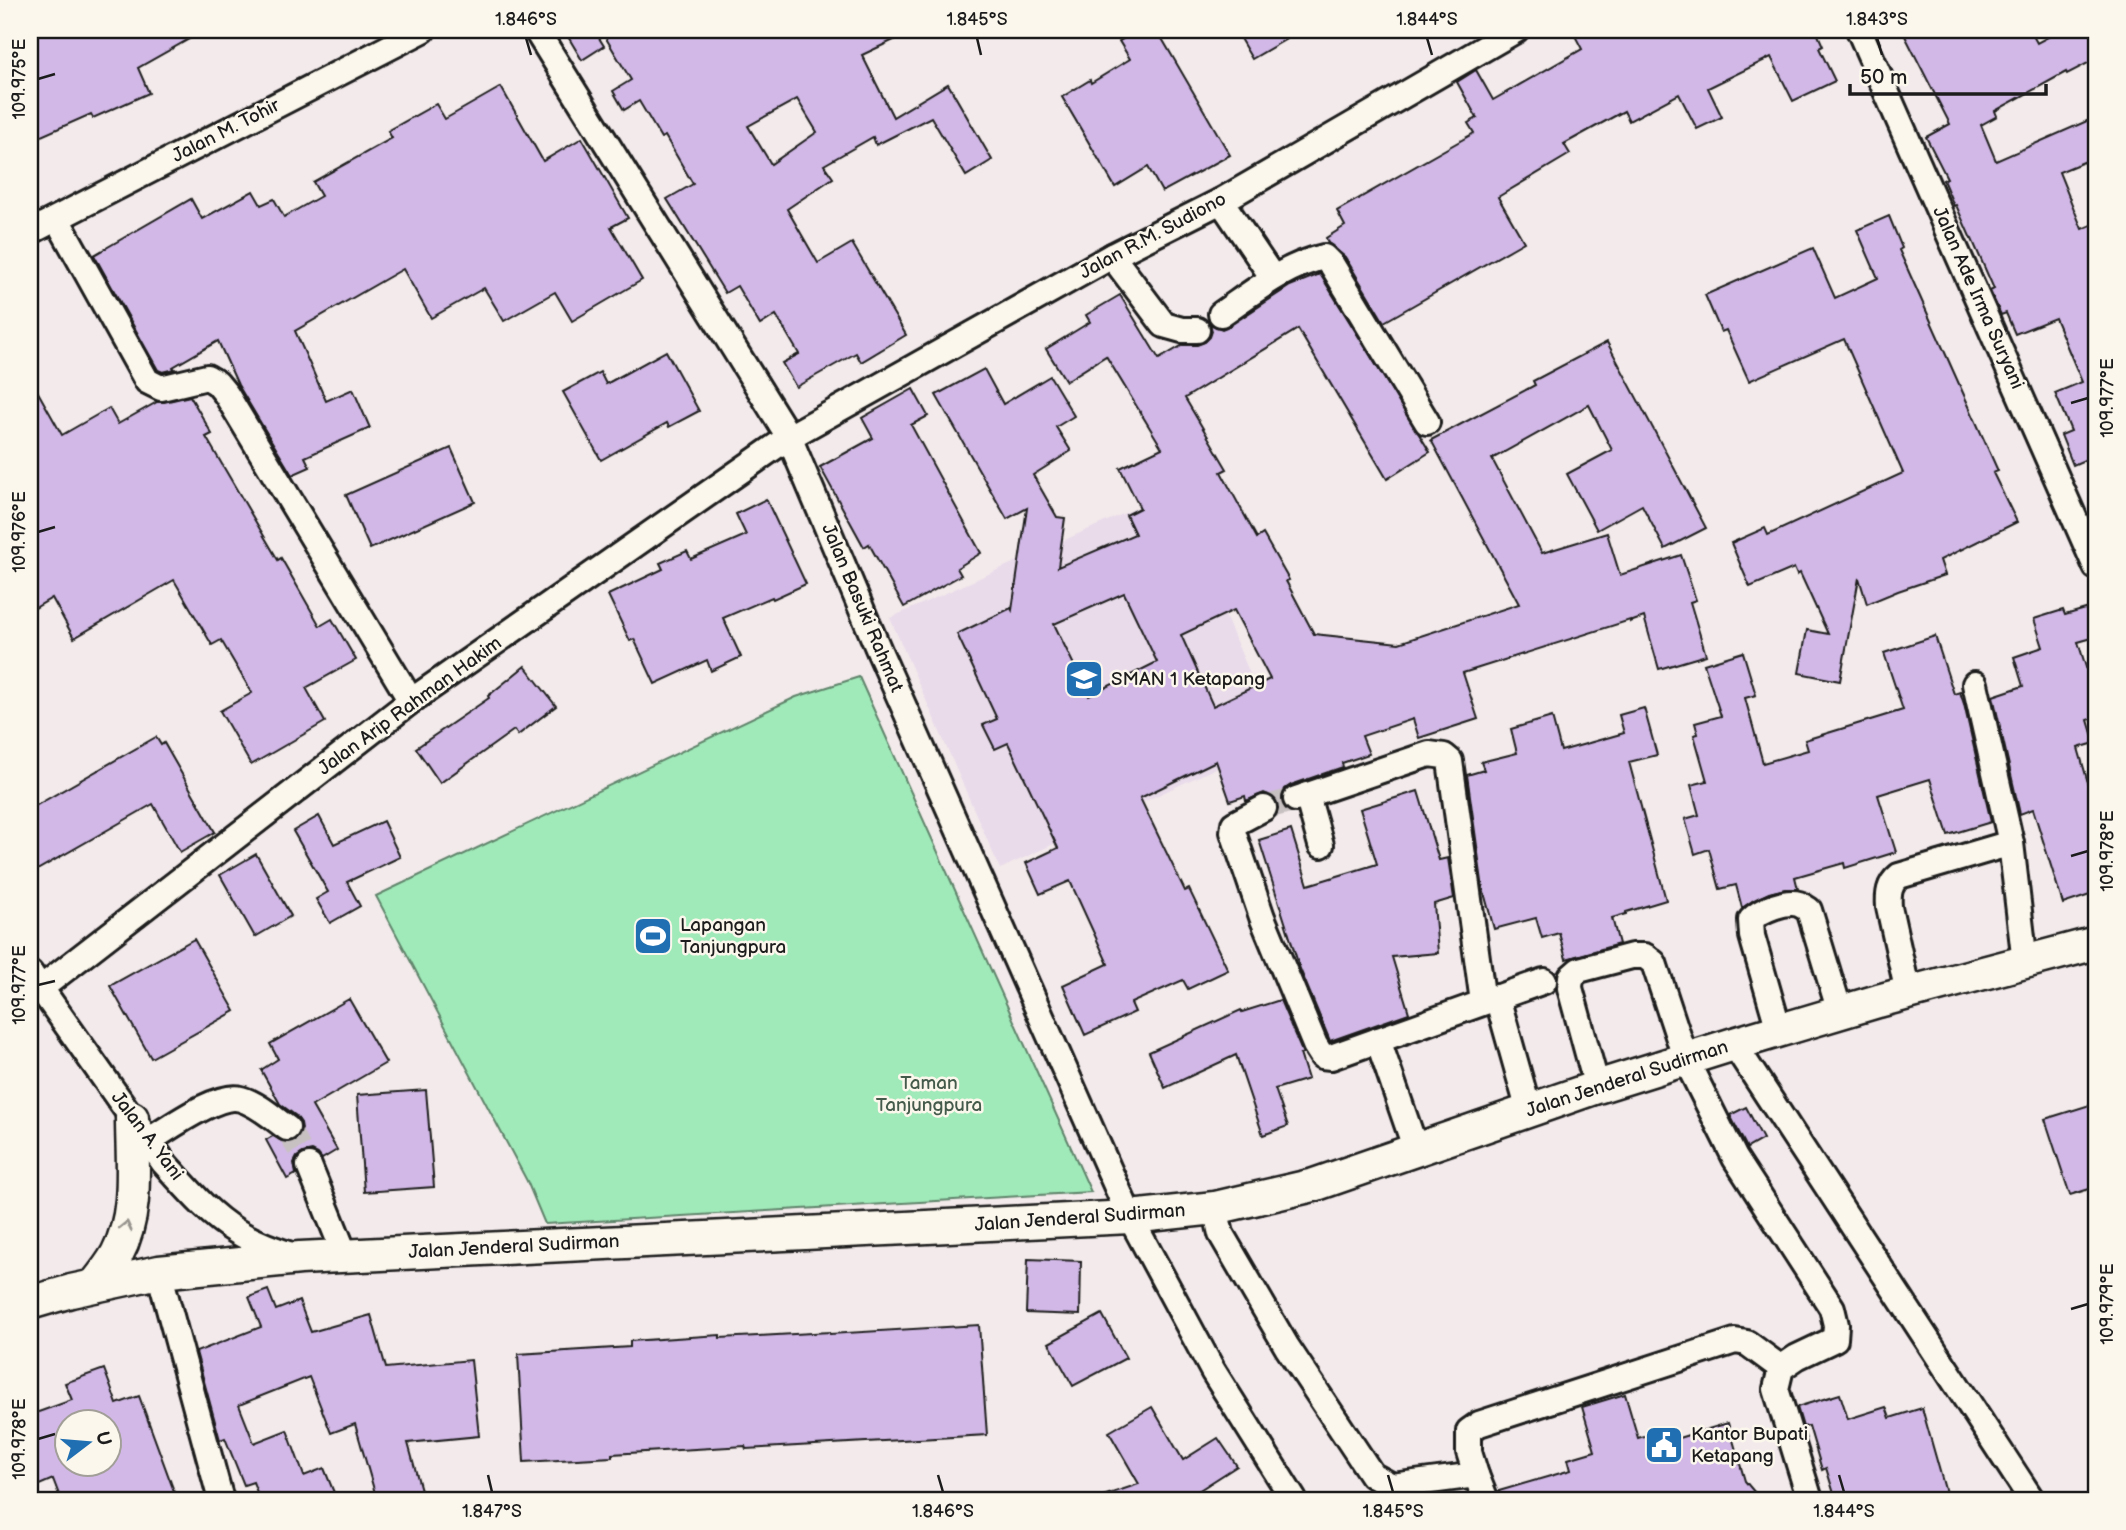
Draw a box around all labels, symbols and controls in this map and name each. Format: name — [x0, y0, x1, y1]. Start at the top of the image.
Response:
text: 1.846°S — [495, 9, 557, 30]
text: 1.845°S — [946, 9, 1008, 30]
text: 1.844°S — [1396, 9, 1458, 30]
text: 1.843°S — [1846, 9, 1908, 30]
text: 109.975°E — [9, 38, 30, 119]
scale bar — [1850, 52, 2046, 96]
text: 50 m — [1860, 65, 1907, 90]
street label: Jalan M. Tohir — [168, 94, 285, 168]
street label: Jalan R.M. Sudiono — [1076, 188, 1230, 284]
street label: Jalan Ade Irma Suryani — [1927, 203, 2029, 393]
text: 109.977°E — [2097, 358, 2118, 438]
text: 109.976°E — [9, 491, 30, 573]
street label: Jalan Basuki Rahmat — [816, 520, 908, 696]
street label: Jalan Arip Rahman Hakim — [314, 632, 506, 780]
school or university icon: SMAN 1 Ketapang — [1063, 658, 1105, 700]
place label: SMAN 1 Ketapang — [1111, 668, 1265, 691]
text: 109.978°E — [2097, 810, 2118, 892]
place label: Lapangan Tanjungpura — [680, 914, 786, 959]
sports icon: Lapangan Tanjungpura — [632, 915, 674, 957]
text: 109.977°E — [9, 945, 30, 1025]
street label: Jalan Jenderal Sudirman — [1523, 1035, 1731, 1123]
park label: Taman Tanjungpura — [876, 1072, 982, 1117]
street label: Jalan A. Yani — [106, 1087, 188, 1185]
street label: Jalan Jenderal Sudirman — [974, 1199, 1186, 1237]
one-way arrow — [118, 1220, 133, 1232]
street label: Jalan Jenderal Sudirman — [408, 1230, 620, 1264]
text: 109.979°E — [2097, 1263, 2118, 1345]
text: 109.978°E — [9, 1398, 30, 1480]
north arrow — [52, 1408, 122, 1478]
place label: Kantor Bupati Ketapang — [1691, 1423, 1808, 1468]
public building icon: Kantor Bupati Ketapang — [1643, 1424, 1685, 1466]
text: U — [90, 1429, 116, 1448]
text: 1.847°S — [462, 1501, 522, 1522]
text: 1.846°S — [912, 1501, 974, 1522]
text: 1.845°S — [1362, 1501, 1424, 1522]
text: 1.844°S — [1813, 1501, 1875, 1522]

